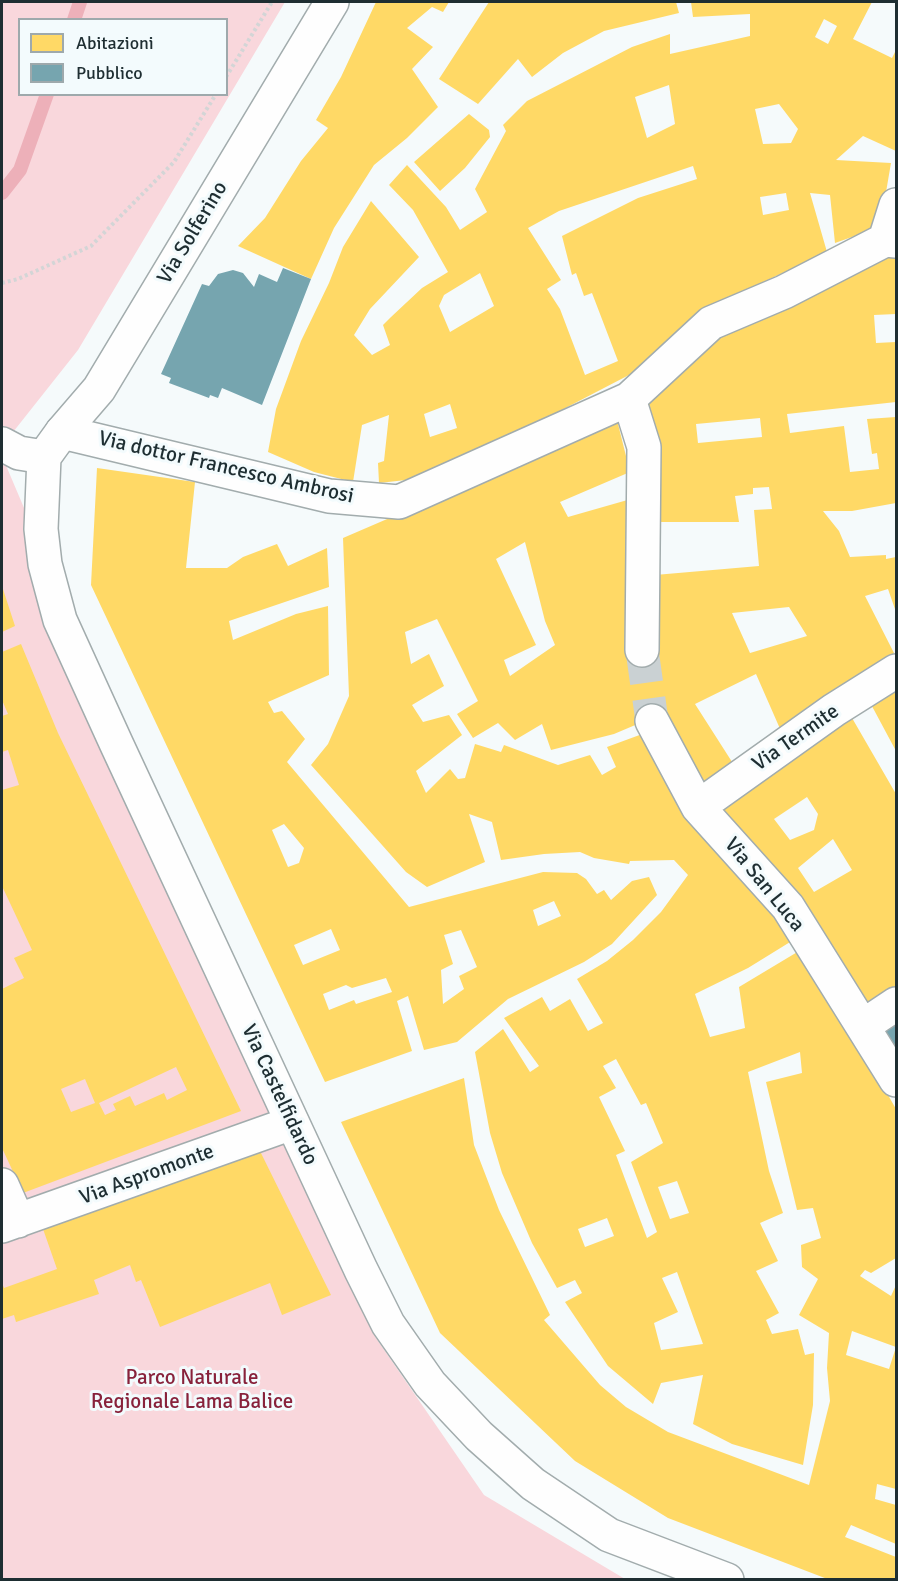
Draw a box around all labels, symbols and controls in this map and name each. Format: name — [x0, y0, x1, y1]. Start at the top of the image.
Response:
legend — [18, 18, 228, 96]
text: Abitazioni — [76, 32, 154, 54]
text: Pubblico — [76, 62, 143, 84]
street label: Via Solferino — [153, 177, 233, 289]
street label: Via dottor Francesco Ambrosi — [96, 426, 356, 510]
street label: Via Termite — [748, 699, 844, 777]
street label: Via San Luca — [718, 833, 810, 937]
street label: Via Castelfidardo — [235, 1021, 323, 1169]
street label: Via Aspromonte — [76, 1139, 218, 1211]
park label: Parco Naturale Regionale Lama Balice — [91, 1365, 293, 1415]

